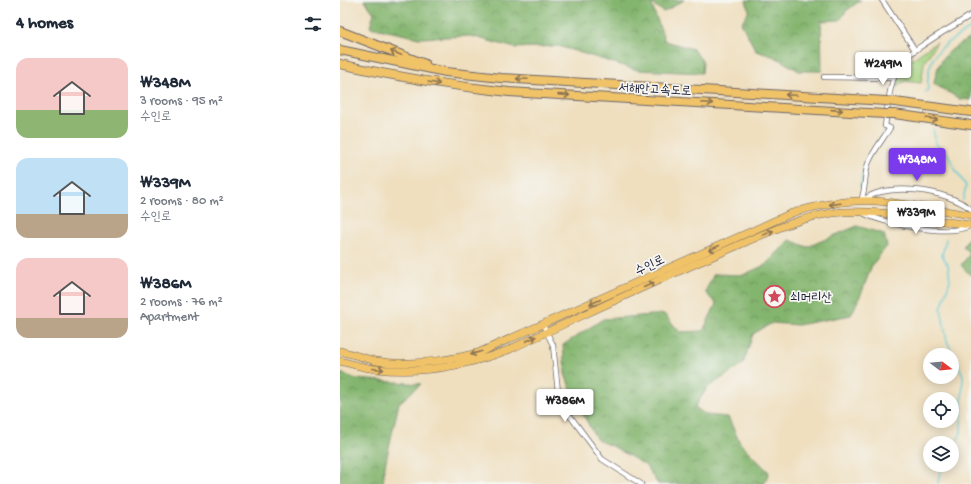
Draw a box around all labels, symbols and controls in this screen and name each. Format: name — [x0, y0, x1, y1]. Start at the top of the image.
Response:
icon: filters — [302, 13, 324, 35]
text: 4 homes — [16, 14, 73, 34]
one-way arrow — [391, 49, 403, 57]
pin: ₩249M — [855, 52, 911, 86]
text: ₩249M — [864, 57, 902, 72]
icon: home — [48, 74, 96, 122]
text: ₩348M — [140, 74, 191, 94]
one-way arrow — [516, 76, 529, 83]
one-way arrow — [427, 79, 440, 87]
street label: 서해안고속도로 — [618, 81, 692, 100]
one-way arrow — [557, 91, 570, 99]
one-way arrow — [785, 91, 798, 99]
text: 3 rooms · 95 m² — [140, 94, 223, 109]
one-way arrow — [700, 99, 713, 106]
one-way arrow — [830, 107, 843, 114]
text: 수인로 — [140, 110, 171, 125]
one-way arrow — [925, 115, 938, 123]
pin: ₩348M — [889, 148, 945, 182]
text: ₩348M — [898, 153, 936, 168]
icon: home — [48, 174, 96, 222]
text: ₩339M — [140, 174, 191, 194]
text: 2 rooms · 80 m² — [140, 194, 224, 209]
one-way arrow — [829, 200, 842, 208]
pin: ₩339M — [888, 201, 944, 235]
text: ₩339M — [897, 206, 935, 221]
text: 수인로 — [140, 210, 171, 225]
one-way arrow — [762, 229, 774, 236]
one-way arrow — [708, 245, 720, 252]
street label: 수인로 — [633, 253, 667, 280]
icon: home — [48, 274, 96, 322]
text: ₩386M — [140, 275, 191, 295]
one-way arrow — [643, 281, 655, 288]
place icon: 쇠머리산 — [761, 283, 787, 309]
place label: 쇠머리산 — [790, 291, 832, 306]
text: 2 rooms · 76 m² — [140, 295, 223, 310]
one-way arrow — [590, 299, 602, 306]
text: Apartment — [140, 310, 199, 325]
one-way arrow — [524, 335, 536, 342]
north arrow — [923, 348, 959, 384]
map controls — [923, 348, 959, 472]
one-way arrow — [470, 350, 483, 357]
one-way arrow — [371, 365, 384, 372]
pin: ₩386M — [537, 389, 593, 423]
button: locate — [923, 392, 959, 428]
text: ₩386M — [545, 394, 585, 409]
button: layers — [923, 436, 959, 472]

